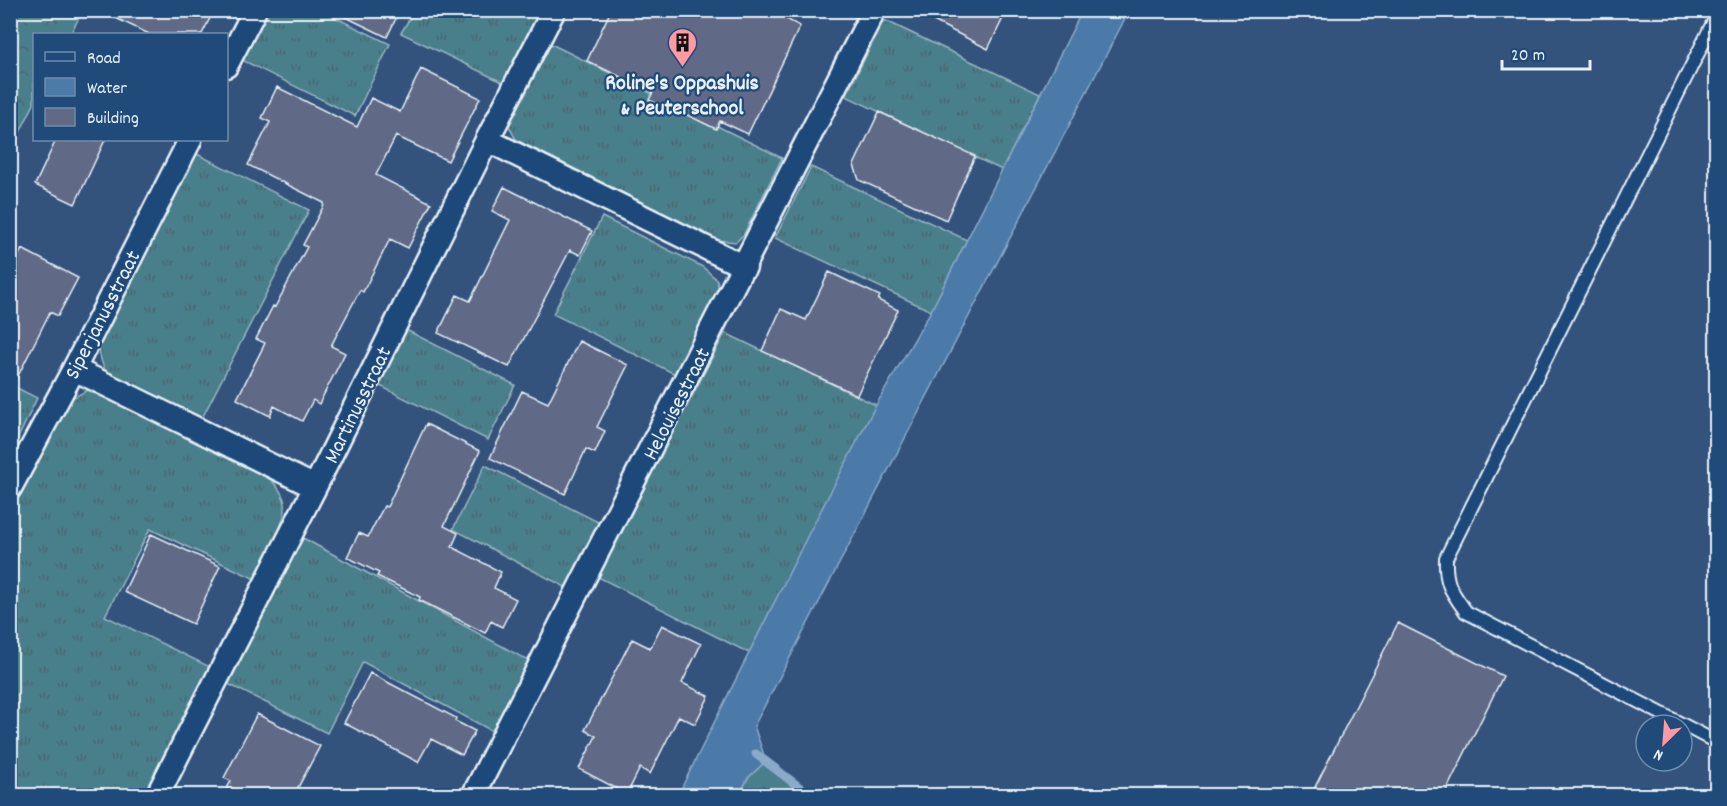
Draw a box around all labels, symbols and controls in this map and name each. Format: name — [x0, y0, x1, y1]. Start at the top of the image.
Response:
building icon: Roline's Oppashuis & Peuterschool — [666, 26, 698, 68]
legend — [33, 33, 228, 141]
scale bar — [1502, 33, 1590, 71]
text: 20 m — [1511, 44, 1545, 69]
text: Road — [87, 47, 121, 72]
place label: Roline's Oppashuis & Peuterschool — [605, 69, 759, 125]
text: Water — [87, 77, 127, 102]
text: Building — [87, 107, 139, 132]
street label: Siperjanusstraat — [58, 246, 150, 385]
street label: Martinusstraat — [317, 342, 401, 469]
street label: Helouisestraat — [636, 343, 720, 466]
north arrow — [1634, 713, 1694, 773]
text: N — [1650, 742, 1667, 766]

